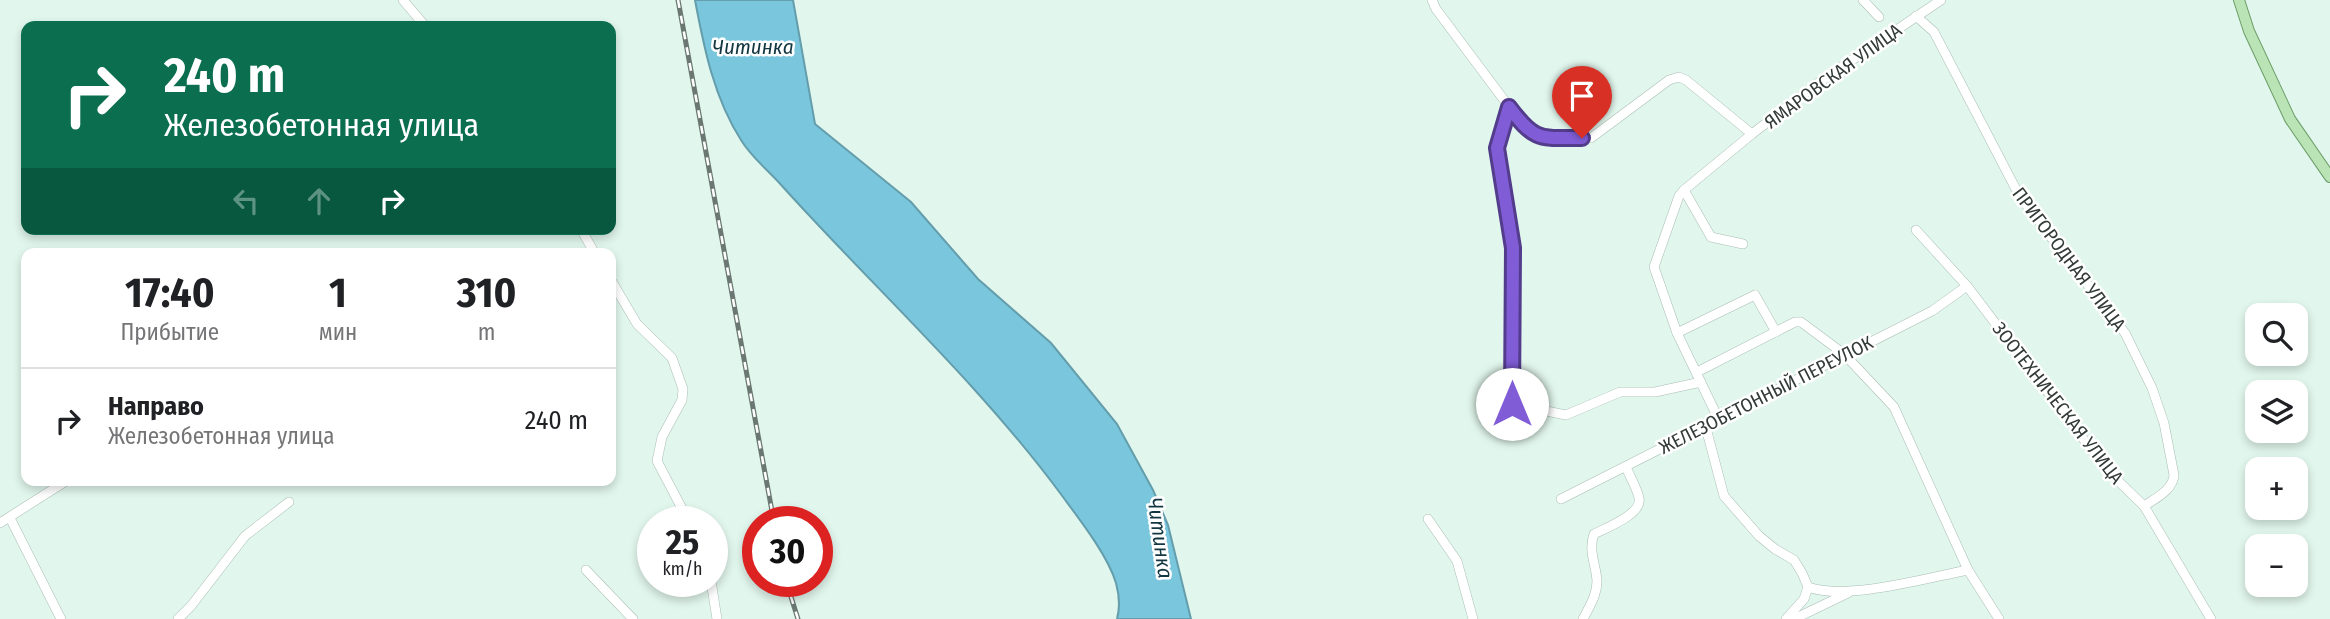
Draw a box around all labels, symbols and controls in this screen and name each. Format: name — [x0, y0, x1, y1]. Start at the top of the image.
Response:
street label: ЯМАРОВСКАЯ УЛИЦА — [1760, 19, 1906, 133]
water label: Читинка — [712, 34, 794, 60]
text: 240 m — [164, 46, 285, 105]
icon: right — [49, 49, 140, 140]
pin — [1552, 66, 1612, 138]
icon: arrive — [1563, 77, 1601, 115]
text: Железобетонная улица — [164, 106, 479, 144]
icon: left — [227, 182, 265, 220]
icon: ahead — [300, 182, 338, 220]
icon: right — [373, 182, 411, 220]
street label: ПРИГОРОДНАЯ УЛИЦА — [2007, 183, 2131, 335]
text: 17:40 — [125, 268, 215, 318]
text: 1 — [329, 268, 347, 318]
text: 310 — [457, 268, 517, 318]
map controls — [2245, 303, 2308, 597]
button: search — [2245, 303, 2308, 366]
text: Прибытие — [120, 318, 219, 346]
text: мин — [319, 318, 357, 346]
text: m — [478, 318, 495, 346]
street label: ЗООТЕХНИЧЕСКАЯ УЛИЦА — [1988, 318, 2128, 488]
street label: ЖЕЛЕЗОБЕТОННЫЙ ПЕРЕУЛОК — [1655, 331, 1877, 459]
position arrow — [1475, 367, 1549, 441]
button: layers — [2245, 380, 2308, 443]
text: Направо — [108, 391, 204, 422]
icon: right — [49, 402, 87, 440]
text: 240 m — [525, 405, 588, 436]
text: Железобетонная улица — [108, 422, 335, 450]
button: + — [2245, 457, 2308, 520]
water label: Читинка — [1141, 496, 1179, 580]
speed limit sign: 30 — [742, 506, 833, 597]
text: 25 — [666, 521, 699, 563]
button: − — [2245, 534, 2308, 597]
text: km/h — [662, 558, 703, 580]

